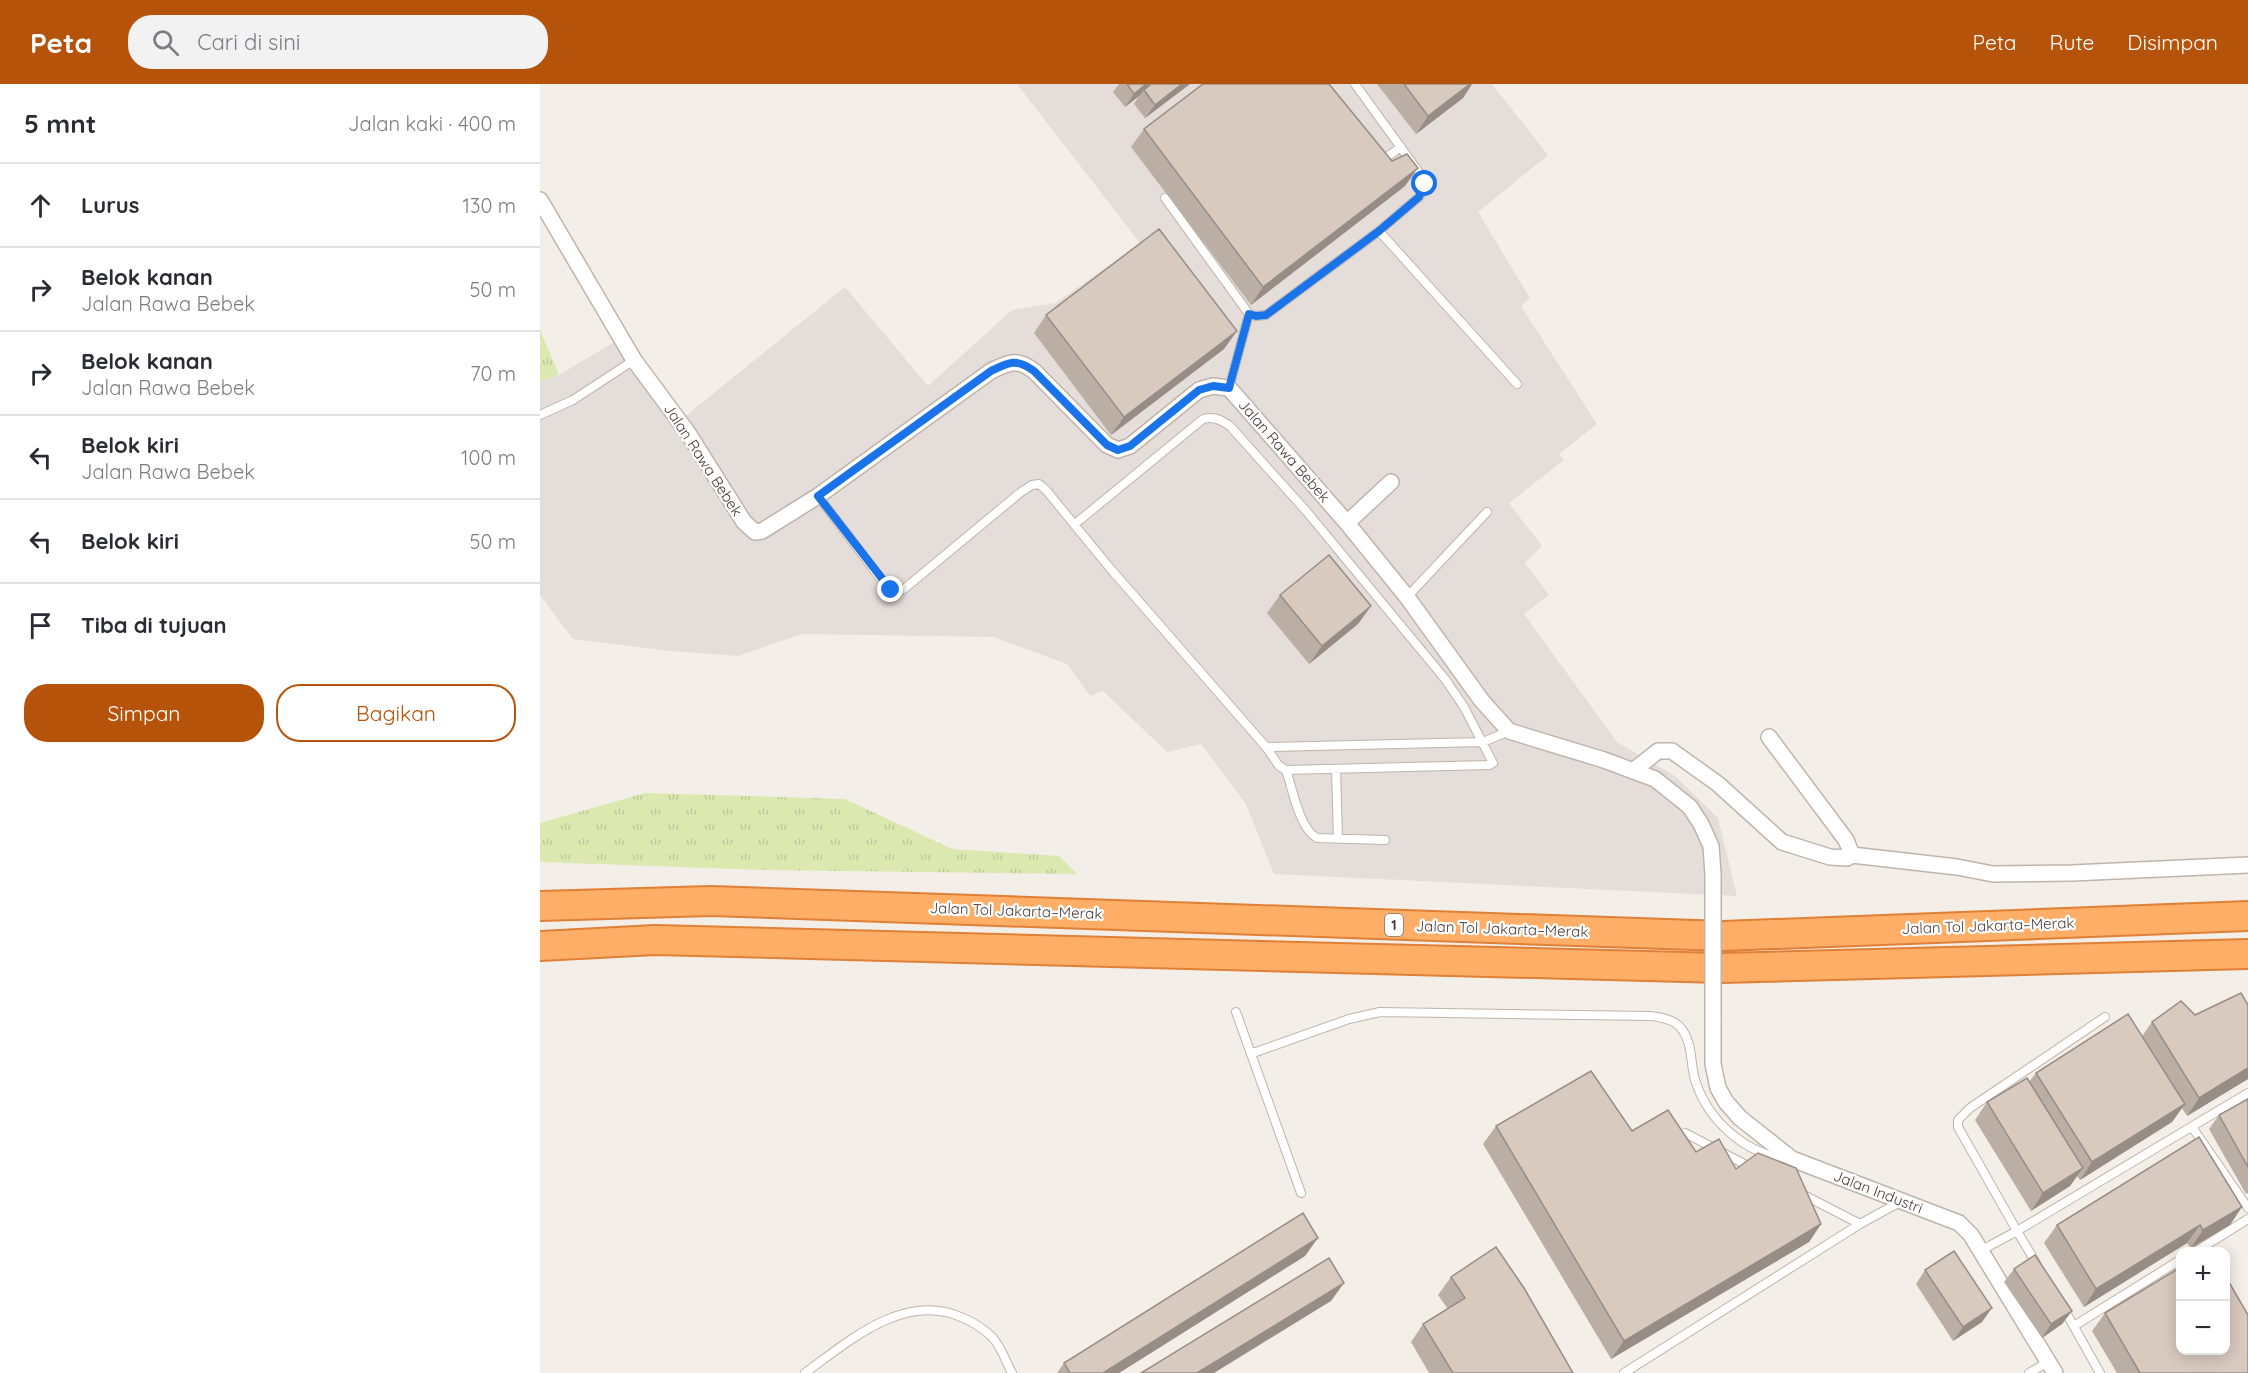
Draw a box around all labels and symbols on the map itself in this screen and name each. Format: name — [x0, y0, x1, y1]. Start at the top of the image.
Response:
route start — [1411, 170, 1437, 196]
street label: Jalan Rawa Bebek — [1234, 395, 1334, 506]
street label: Jalan Rawa Bebek — [660, 400, 747, 520]
route end — [877, 576, 903, 602]
street label: Jalan Tol Jakarta–Merak — [929, 898, 1103, 923]
street label: Jalan Tol Jakarta–Merak — [1901, 913, 2075, 938]
road number: 1 — [1385, 914, 1403, 936]
street label: Jalan Tol Jakarta–Merak — [1415, 916, 1589, 941]
street label: Jalan Industri — [1831, 1166, 1926, 1217]

